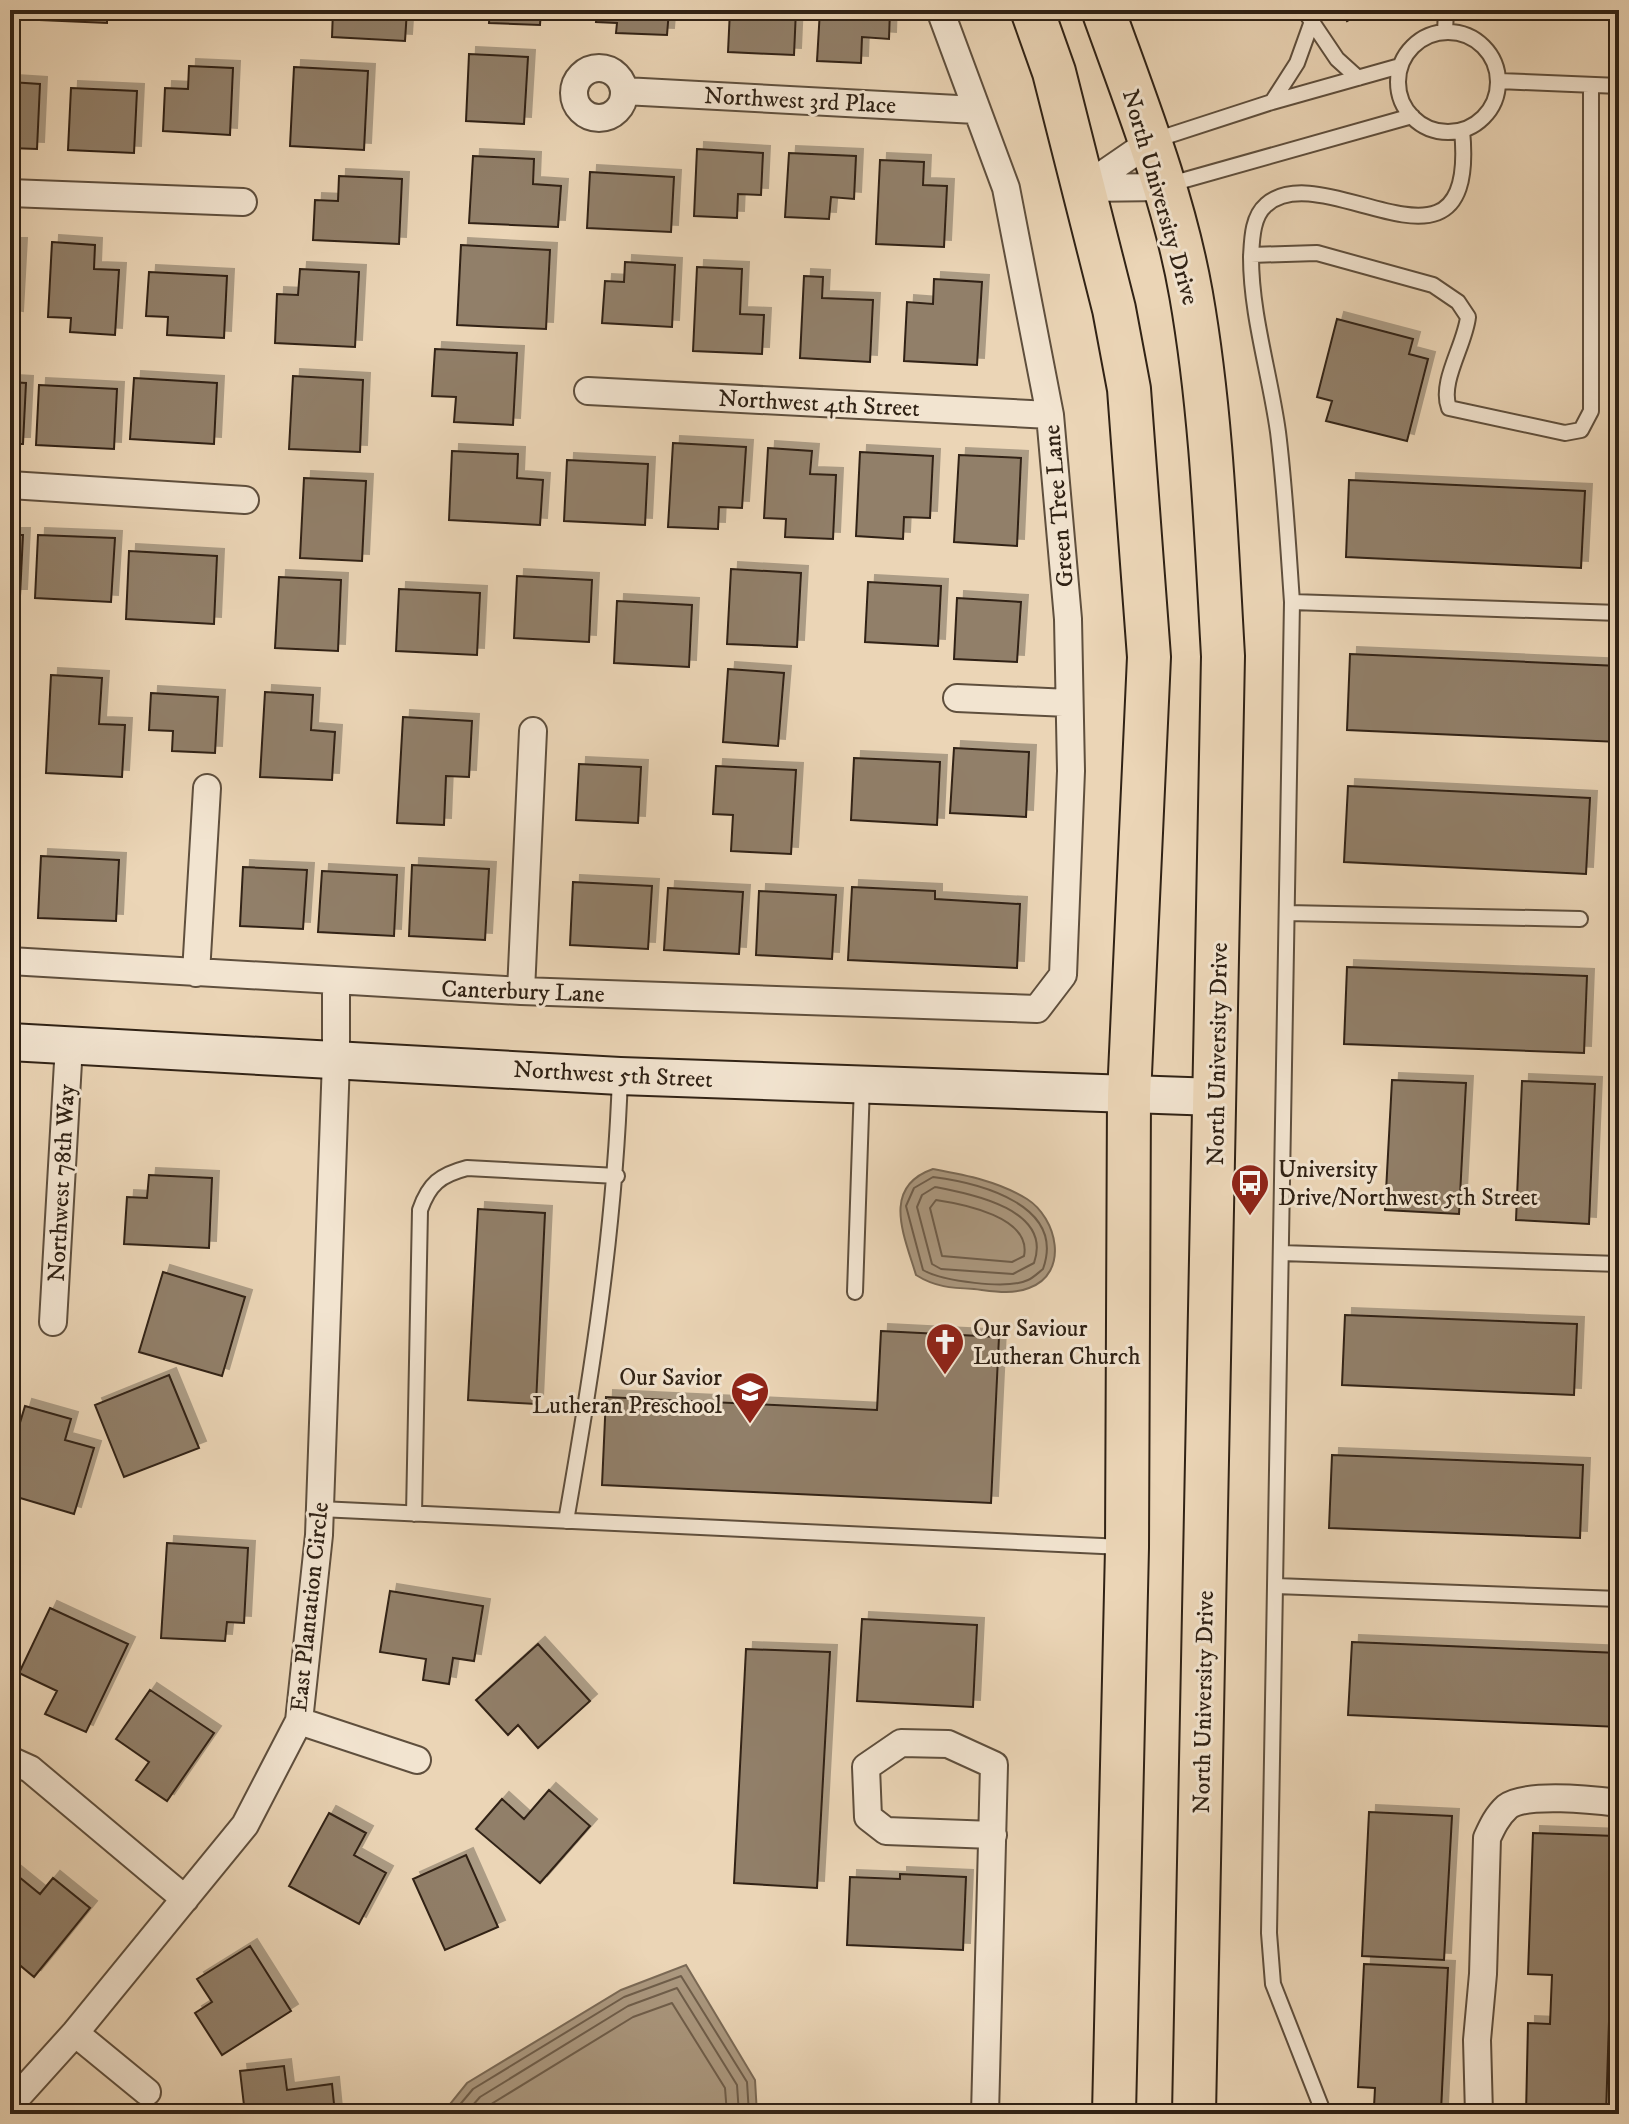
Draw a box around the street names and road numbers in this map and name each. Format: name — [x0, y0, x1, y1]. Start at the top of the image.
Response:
street label: Northwest 3rd Place — [703, 81, 897, 121]
street label: North University Drive — [1115, 86, 1205, 309]
street label: Northwest 4th Street — [717, 384, 921, 424]
street label: Green Tree Lane — [1037, 423, 1081, 588]
street label: North University Drive — [1201, 942, 1235, 1166]
street label: Canterbury Lane — [441, 974, 605, 1010]
street label: Northwest 5th Street — [512, 1055, 714, 1095]
street label: Northwest 78th Way — [42, 1083, 82, 1283]
street label: East Plantation Circle — [284, 1501, 336, 1714]
street label: North University Drive — [1187, 1590, 1221, 1814]

